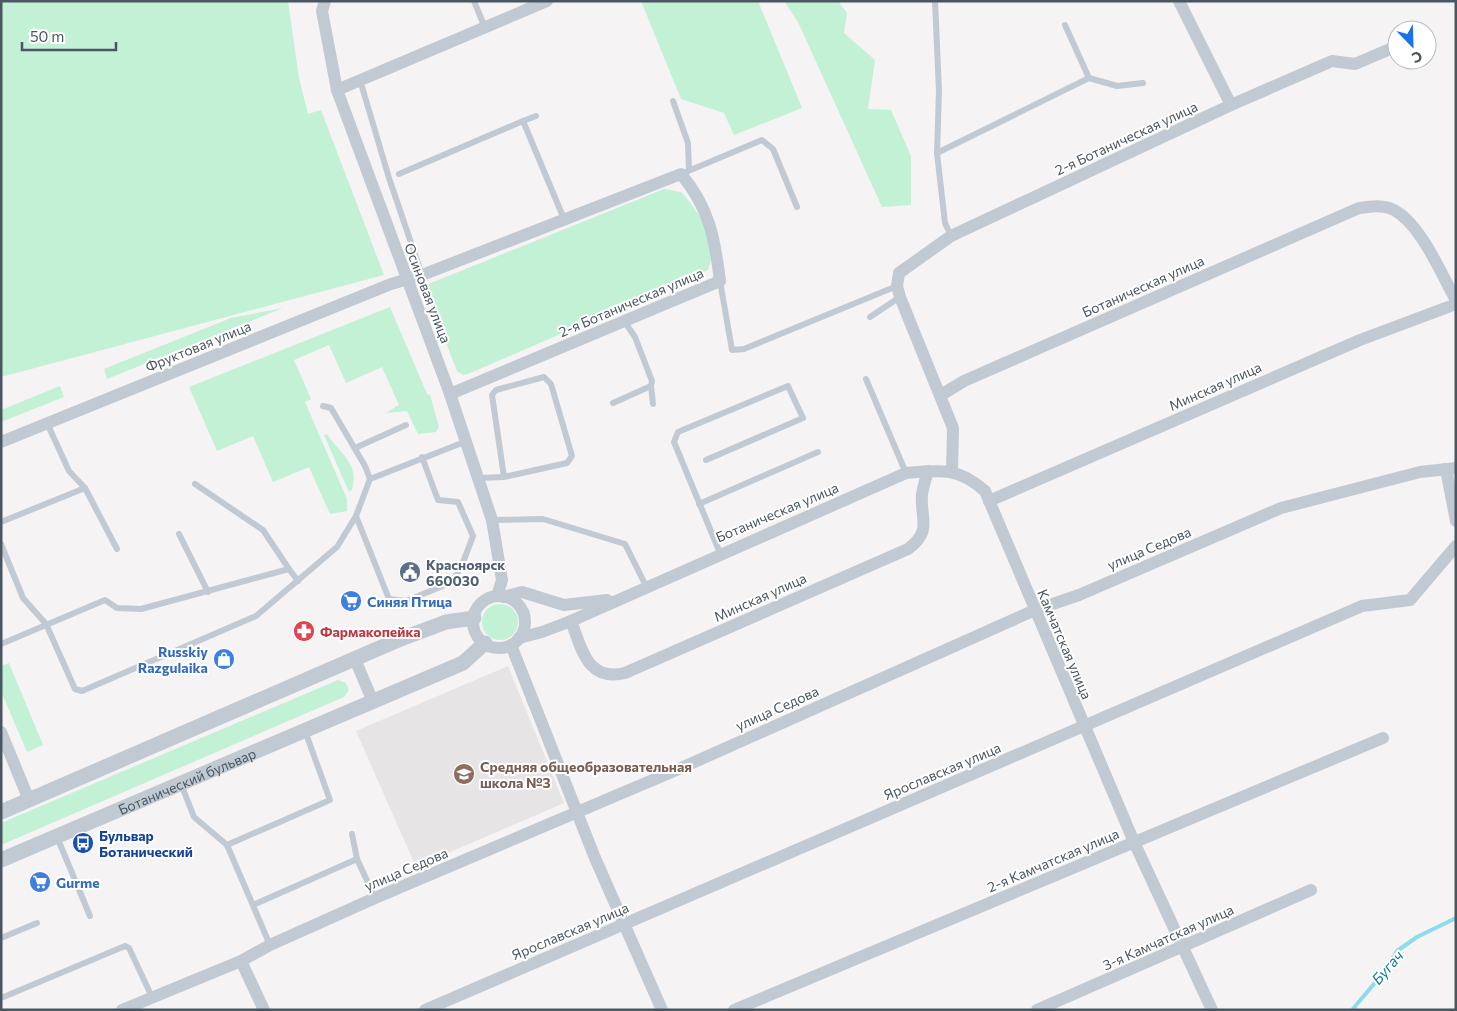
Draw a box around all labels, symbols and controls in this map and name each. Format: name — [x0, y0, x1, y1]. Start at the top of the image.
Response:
scale bar — [22, 20, 116, 52]
north arrow — [1387, 20, 1437, 70]
text: 50 m — [30, 27, 64, 45]
text: С — [1410, 48, 1425, 67]
street label: 2-я Ботаническая улица — [1052, 97, 1200, 179]
street label: Осиновая улица — [401, 241, 455, 345]
street label: Ботаническая улица — [1079, 251, 1207, 321]
street label: 2-я Ботаническая улица — [556, 264, 706, 340]
street label: Фруктовая улица — [143, 317, 253, 375]
street label: Минская улица — [1166, 358, 1264, 414]
street label: Ботаническая улица — [713, 478, 841, 546]
street label: улица Седова — [1105, 523, 1193, 573]
place label: Красноярск 660030 — [426, 556, 505, 589]
public building icon: Красноярск 660030 — [398, 560, 422, 584]
street label: Минская улица — [711, 569, 809, 625]
street label: Камчатская улица — [1034, 586, 1096, 702]
supermarket icon: Синяя Птица — [339, 589, 363, 613]
place label: Синяя Птица — [367, 593, 452, 610]
pharmacy icon: Фармакопейка — [292, 619, 316, 643]
place label: Фармакопейка — [320, 623, 421, 640]
place label: Russkiy Razgulaika — [138, 643, 208, 676]
shop icon: Russkiy Razgulaika — [212, 647, 236, 671]
street label: улица Седова — [733, 682, 821, 734]
street label: Ярославская улица — [881, 739, 1003, 803]
street label: Ботанический бульвар — [115, 744, 258, 818]
place label: Средняя общеобразовательная школа №3 — [480, 758, 692, 791]
school or university icon: Средняя общеобразовательная школа №3 — [452, 762, 476, 786]
street label: 2-я Камчатская улица — [985, 825, 1121, 895]
place label: Бульвар Ботанический — [99, 827, 193, 860]
bus stop icon: Бульвар Ботанический — [71, 831, 95, 855]
street label: улица Седова — [362, 844, 450, 894]
supermarket icon: Gurme — [28, 870, 52, 894]
place label: Gurme — [56, 874, 100, 891]
street label: Ярославская улица — [509, 899, 631, 963]
street label: 3-я Камчатская улица — [1100, 900, 1236, 974]
water label: Бугач — [1367, 946, 1407, 988]

